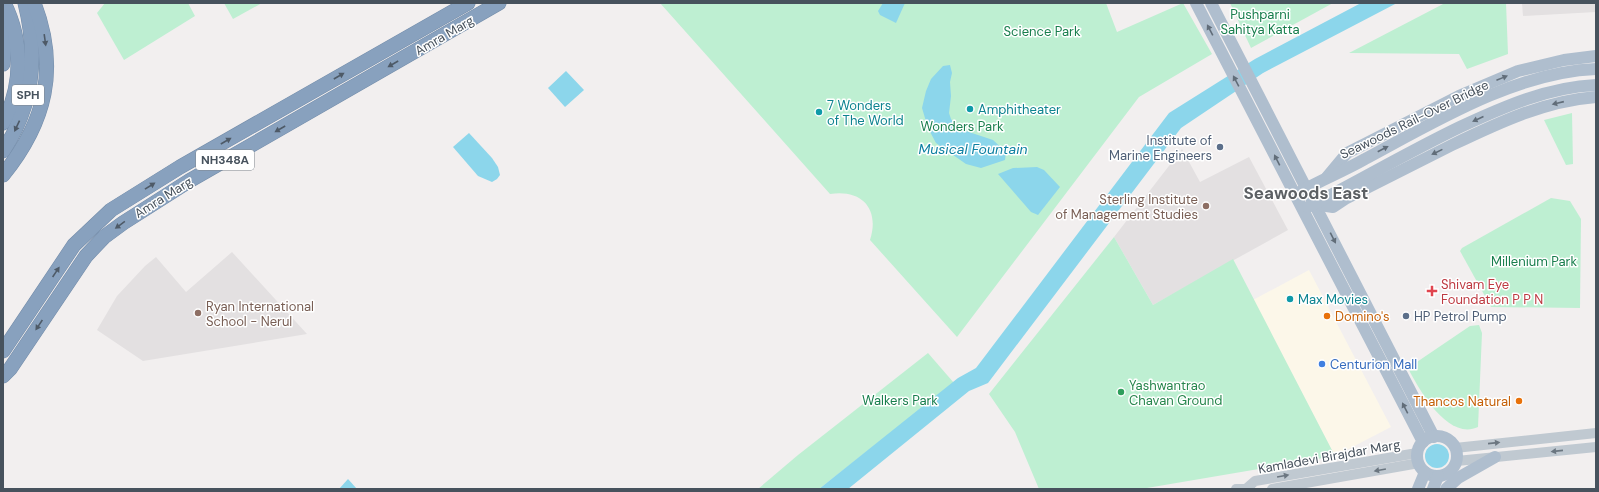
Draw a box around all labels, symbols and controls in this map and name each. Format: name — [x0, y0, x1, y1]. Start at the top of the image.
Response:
park label: Pushparni Sahitya Katta — [1220, 6, 1300, 38]
street label: Amra Marg — [412, 12, 477, 59]
park label: Science Park — [1004, 23, 1081, 40]
one-way arrow — [1206, 24, 1213, 36]
one-way arrow — [42, 34, 48, 46]
one-way arrow — [387, 61, 398, 68]
one-way arrow — [333, 73, 345, 80]
one-way arrow — [1497, 74, 1509, 80]
one-way arrow — [1233, 75, 1240, 87]
street label: Seawoods Rail-Over Bridge — [1337, 76, 1491, 163]
road number: SPH — [12, 85, 44, 105]
place label: 7 Wonders of The World — [827, 97, 904, 129]
place label: Amphitheater — [978, 101, 1061, 118]
one-way arrow — [1551, 101, 1564, 107]
marker: Amphitheater — [965, 104, 975, 114]
marker: 7 Wonders of The World — [814, 107, 824, 117]
one-way arrow — [1472, 116, 1483, 122]
park label: Wonders Park — [920, 118, 1004, 135]
one-way arrow — [14, 121, 20, 132]
one-way arrow — [274, 125, 286, 132]
place label: Institute of Marine Engineers — [1109, 132, 1213, 164]
one-way arrow — [220, 137, 232, 144]
water label: Musical Fountain — [918, 140, 1028, 158]
marker: Institute of Marine Engineers — [1215, 142, 1225, 152]
one-way arrow — [1377, 146, 1389, 153]
one-way arrow — [1432, 149, 1443, 155]
road number: NH348A — [196, 150, 254, 170]
one-way arrow — [1274, 154, 1281, 166]
street label: Amra Marg — [131, 173, 196, 222]
one-way arrow — [144, 182, 156, 189]
district label: Seawoods East — [1244, 182, 1368, 204]
place label: Sterling Institute of Management Studies — [1055, 191, 1198, 223]
marker: Sterling Institute of Management Studies — [1201, 201, 1211, 211]
one-way arrow — [115, 221, 126, 229]
one-way arrow — [1329, 233, 1336, 244]
park label: Millenium Park — [1491, 253, 1577, 270]
one-way arrow — [52, 266, 59, 278]
place label: Shivam Eye Foundation P P N — [1441, 276, 1543, 308]
marker: Shivam Eye Foundation P P N — [1426, 285, 1438, 297]
place label: Max Movies — [1298, 291, 1368, 308]
marker: Max Movies — [1285, 294, 1295, 304]
place label: Ryan International School - Nerul — [206, 298, 314, 330]
marker: Ryan International School - Nerul — [193, 308, 203, 318]
place label: Domino's — [1335, 308, 1390, 325]
place label: HP Petrol Pump — [1414, 308, 1507, 325]
marker: Domino's — [1322, 311, 1332, 321]
marker: HP Petrol Pump — [1401, 311, 1411, 321]
one-way arrow — [35, 320, 43, 330]
place label: Centurion Mall — [1330, 356, 1417, 373]
marker: Centurion Mall — [1317, 359, 1327, 369]
place label: Yashwantrao Chavan Ground — [1129, 377, 1222, 409]
marker: Yashwantrao Chavan Ground — [1116, 387, 1126, 397]
park label: Walkers Park — [862, 392, 938, 409]
place label: Thancos Natural — [1413, 393, 1511, 410]
marker: Thancos Natural — [1514, 396, 1524, 406]
one-way arrow — [1402, 402, 1408, 414]
street label: Kamladevi Birajdar Marg — [1257, 436, 1401, 477]
one-way arrow — [1488, 440, 1500, 447]
one-way arrow — [1551, 447, 1563, 454]
one-way arrow — [1374, 467, 1386, 473]
one-way arrow — [1277, 473, 1289, 479]

